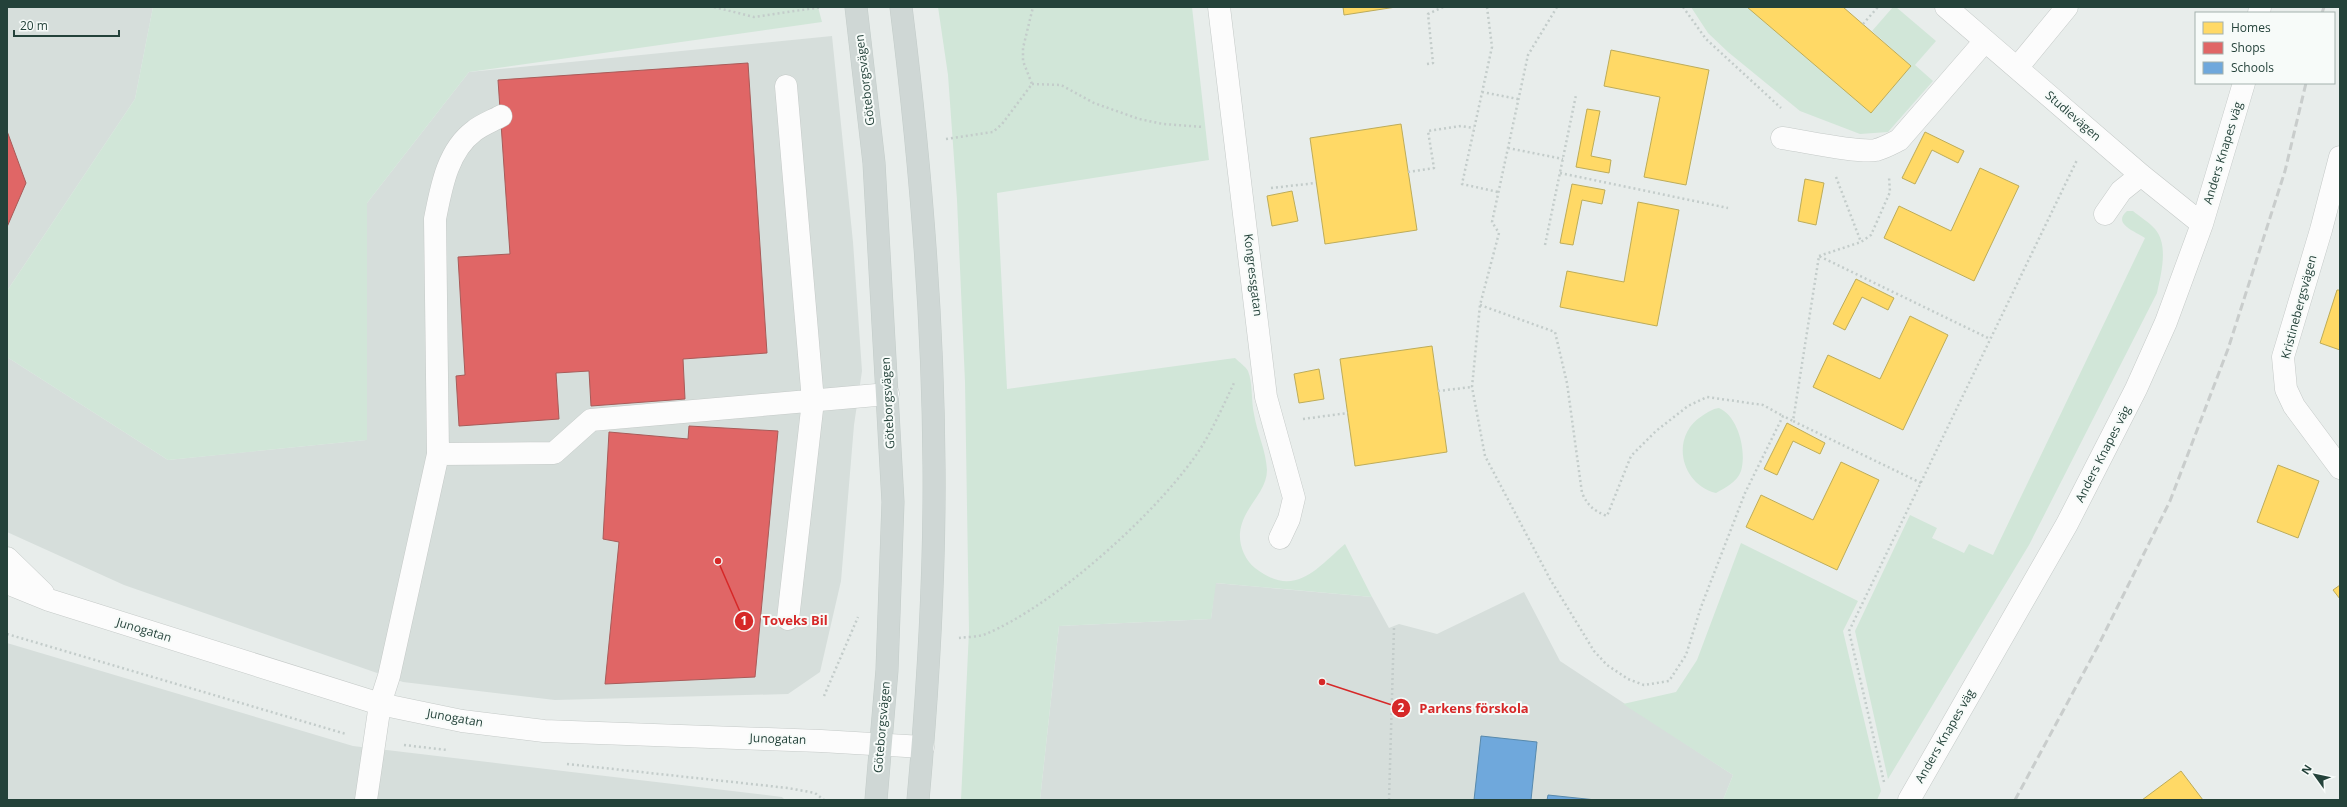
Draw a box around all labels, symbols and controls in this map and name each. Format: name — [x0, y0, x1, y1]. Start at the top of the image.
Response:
scale bar — [14, 12, 119, 38]
legend — [2195, 12, 2335, 84]
text: 20 m — [20, 17, 48, 34]
text: Homes — [2231, 19, 2271, 36]
street label: Göteborgsvägen — [850, 33, 879, 127]
text: Shops — [2231, 39, 2266, 56]
text: Schools — [2231, 59, 2274, 76]
street label: Studievägen — [2042, 87, 2105, 145]
street label: Anders Knapes väg — [2199, 99, 2246, 206]
street label: Kongressgatan — [1240, 233, 1267, 317]
street label: Kristinebergsvägen — [2276, 253, 2321, 361]
street label: Göteborgsvägen — [877, 357, 898, 449]
street label: Anders Knapes väg — [2071, 402, 2134, 505]
callout: Toveks Bil — [734, 608, 835, 633]
text: Toveks Bil — [762, 611, 828, 629]
text: 1 — [741, 612, 747, 629]
street label: Junogatan — [114, 613, 174, 646]
street label: Göteborgsvägen — [869, 680, 894, 773]
street label: Anders Knapes väg — [1911, 685, 1979, 786]
callout: Parkens förskola — [1391, 696, 1537, 721]
text: 2 — [1398, 699, 1405, 716]
text: Parkens förskola — [1419, 699, 1529, 717]
street label: Junogatan — [425, 704, 484, 731]
street label: Junogatan — [748, 729, 807, 748]
north arrow — [2295, 755, 2335, 795]
text: N — [2297, 761, 2315, 777]

